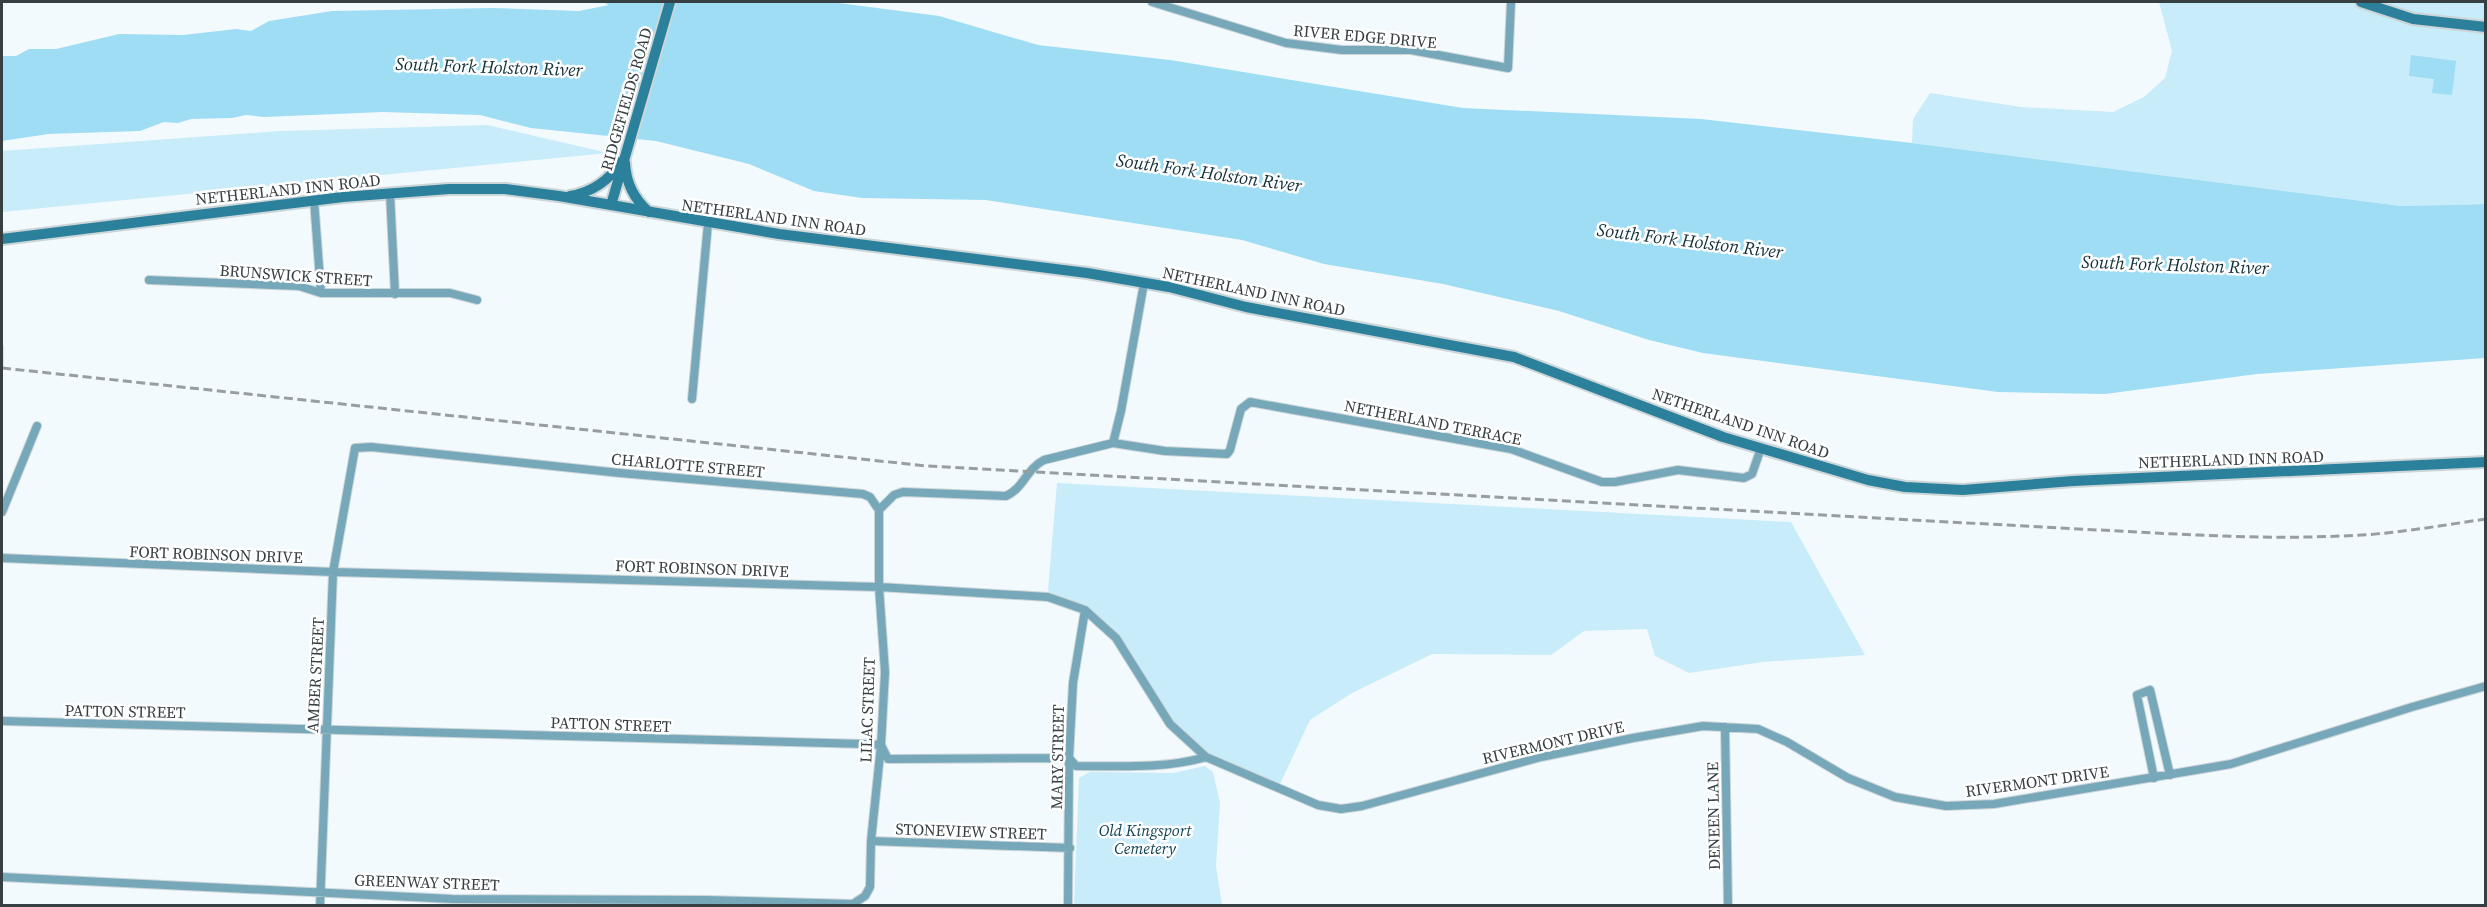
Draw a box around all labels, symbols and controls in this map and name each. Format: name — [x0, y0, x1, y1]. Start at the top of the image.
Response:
street label: RIVER EDGE DRIVE — [1292, 19, 1438, 53]
street label: RIDGEFIELDS ROAD — [595, 25, 657, 173]
water label: South Fork Holston River — [395, 51, 584, 82]
water label: South Fork Holston River — [1115, 147, 1304, 198]
street label: NETHERLAND INN ROAD — [194, 168, 382, 210]
street label: NETHERLAND INN ROAD — [680, 193, 868, 241]
water label: South Fork Holston River — [1596, 217, 1785, 264]
water label: South Fork Holston River — [2081, 249, 2270, 280]
street label: BRUNSWICK STREET — [219, 259, 373, 291]
street label: NETHERLAND INN ROAD — [1161, 261, 1347, 321]
street label: NETHERLAND INN ROAD — [1649, 382, 1833, 464]
street label: NETHERLAND TERRACE — [1343, 394, 1524, 450]
street label: NETHERLAND INN ROAD — [2138, 445, 2324, 473]
street label: CHARLOTTE STREET — [610, 447, 766, 483]
street label: FORT ROBINSON DRIVE — [129, 540, 303, 568]
street label: FORT ROBINSON DRIVE — [615, 554, 789, 582]
street label: AMBER STREET — [301, 616, 329, 733]
street label: LILAC STREET — [854, 657, 880, 763]
street label: PATTON STREET — [64, 699, 186, 723]
street label: MARY STREET — [1045, 704, 1069, 810]
street label: PATTON STREET — [550, 711, 672, 737]
street label: RIVERMONT DRIVE — [1480, 715, 1626, 769]
street label: RIVERMONT DRIVE — [1964, 760, 2111, 802]
street label: DENEEN LANE — [1701, 761, 1725, 870]
street label: STONEVIEW STREET — [895, 817, 1047, 845]
park label: Old Kingsport Cemetery — [1099, 819, 1192, 859]
street label: GREENWAY STREET — [354, 868, 500, 896]

